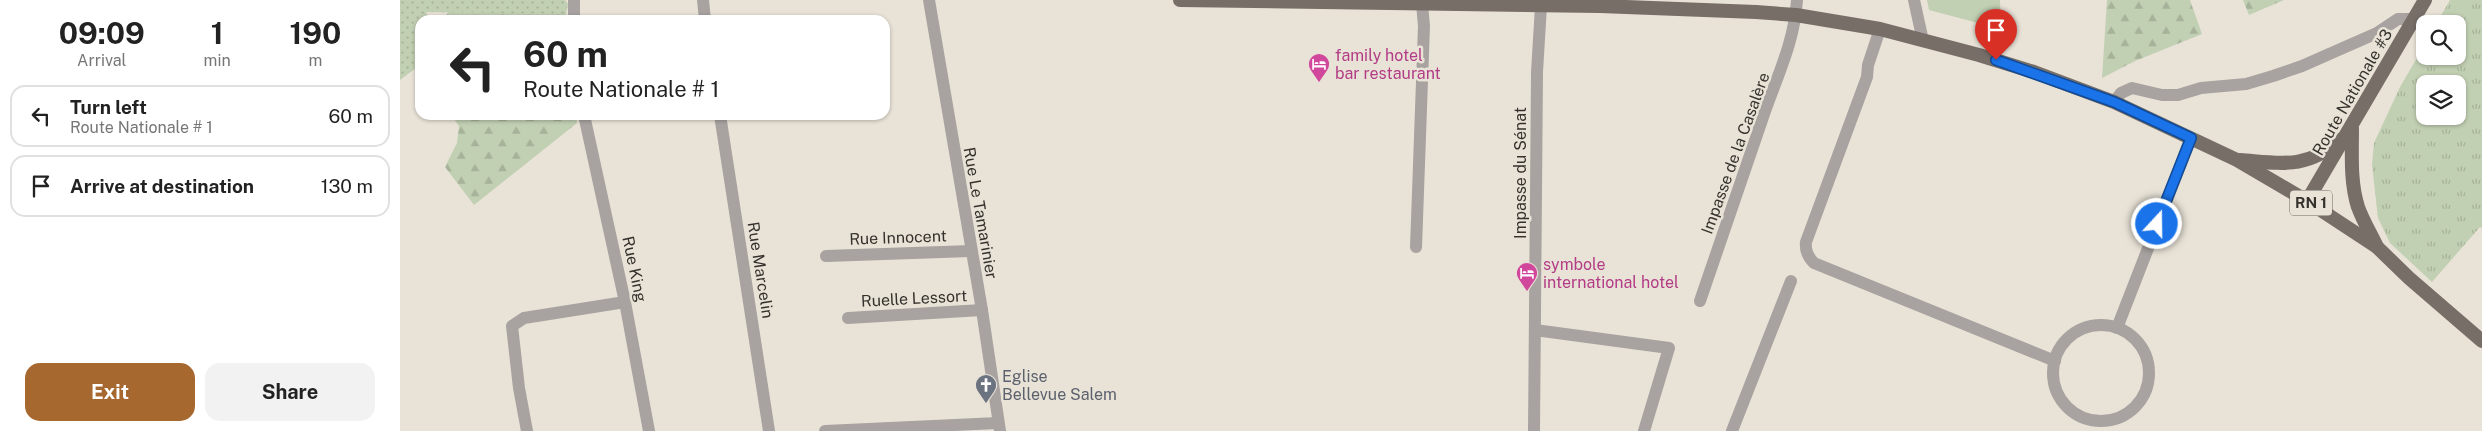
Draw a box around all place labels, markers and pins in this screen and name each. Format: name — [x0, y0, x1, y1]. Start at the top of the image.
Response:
pin — [1975, 9, 2017, 60]
place label: family hotel bar restaurant — [1335, 46, 1441, 83]
hotel icon: family hotel bar restaurant — [1307, 52, 1331, 83]
place label: symbole international hotel — [1543, 255, 1679, 292]
hotel icon: symbole international hotel — [1515, 261, 1539, 292]
place label: Eglise Bellevue Salem — [1002, 367, 1117, 404]
church icon: Eglise Bellevue Salem — [974, 373, 998, 404]

